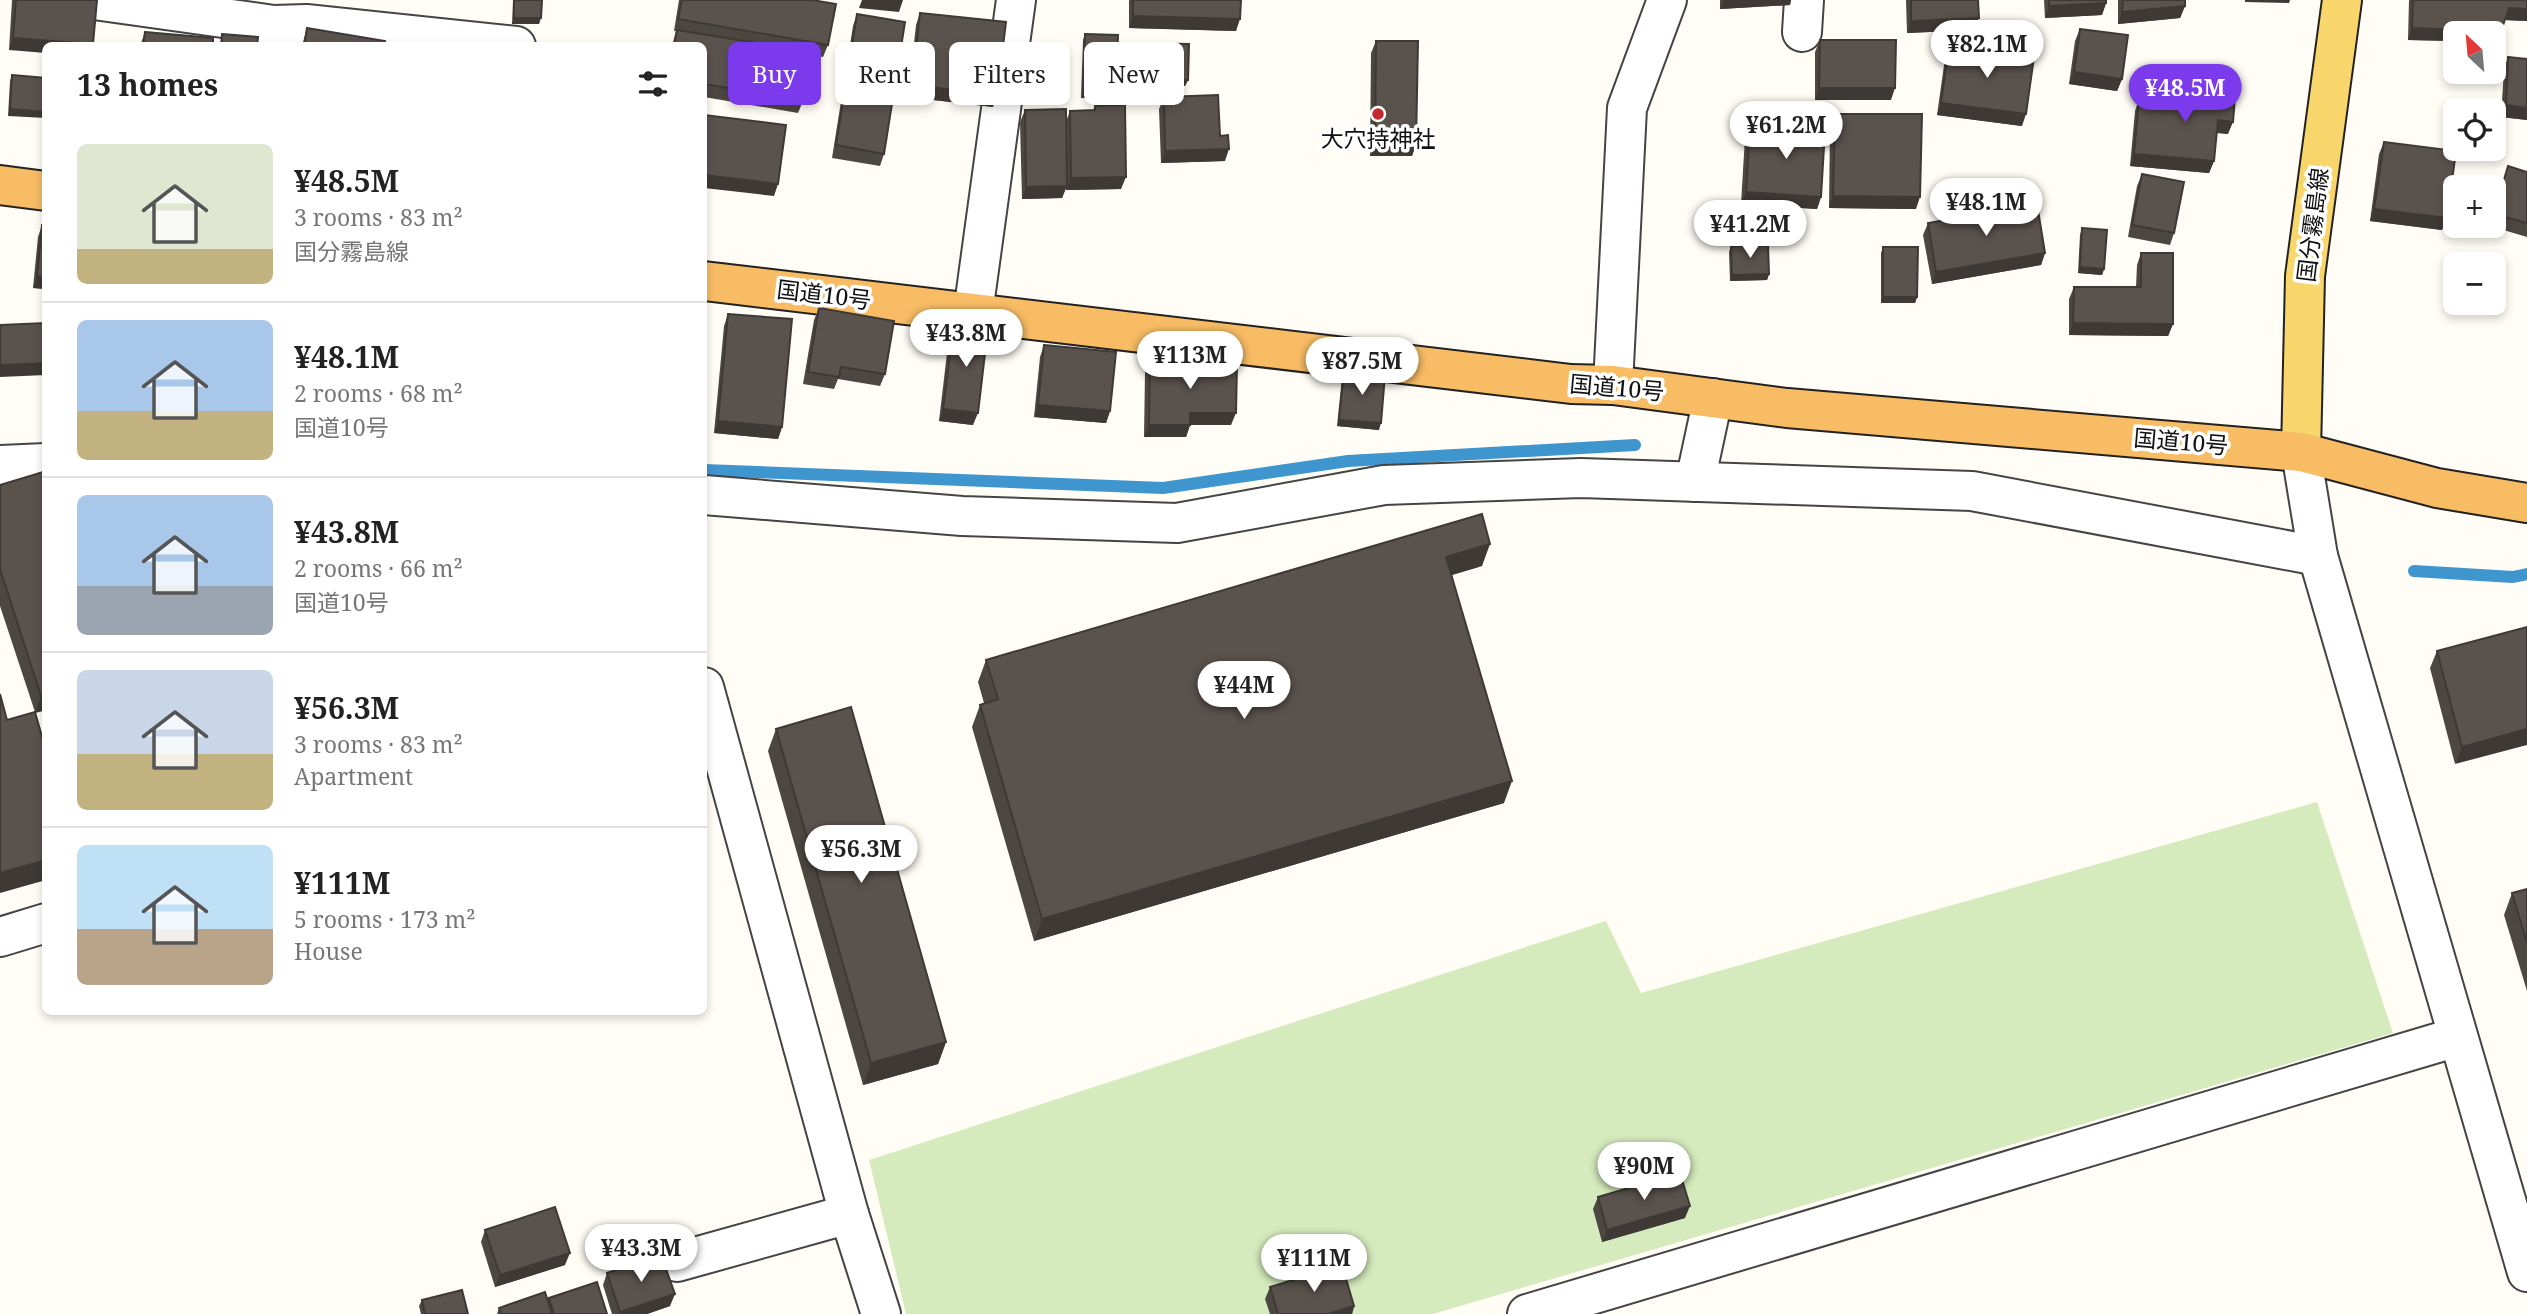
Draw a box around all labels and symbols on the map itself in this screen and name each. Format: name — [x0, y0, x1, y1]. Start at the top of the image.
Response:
pin: ¥82.1M — [1930, 20, 2044, 80]
north arrow — [2443, 21, 2506, 84]
pin: ¥48.5M — [2128, 64, 2242, 124]
pin: ¥61.2M — [1729, 102, 1843, 161]
marker: 大穴持神社 — [1370, 106, 1386, 122]
place label: 大穴持神社 — [1321, 122, 1436, 154]
street label: 国分霧島線 — [2289, 166, 2335, 284]
pin: ¥48.1M — [1929, 178, 2043, 238]
pin: ¥41.2M — [1693, 201, 1807, 260]
street label: 国道10号 — [775, 272, 873, 316]
pin: ¥43.8M — [909, 310, 1023, 369]
pin: ¥113M — [1141, 332, 1239, 391]
pin: ¥87.5M — [1305, 338, 1419, 397]
street label: 国道10号 — [1569, 367, 1666, 407]
street label: 国道10号 — [2133, 421, 2230, 461]
pin: ¥44M — [1203, 662, 1285, 721]
pin: ¥56.3M — [804, 826, 918, 885]
pin: ¥90M — [1603, 1142, 1685, 1202]
pin: ¥43.3M — [584, 1224, 698, 1284]
pin: ¥111M — [1265, 1234, 1363, 1294]

